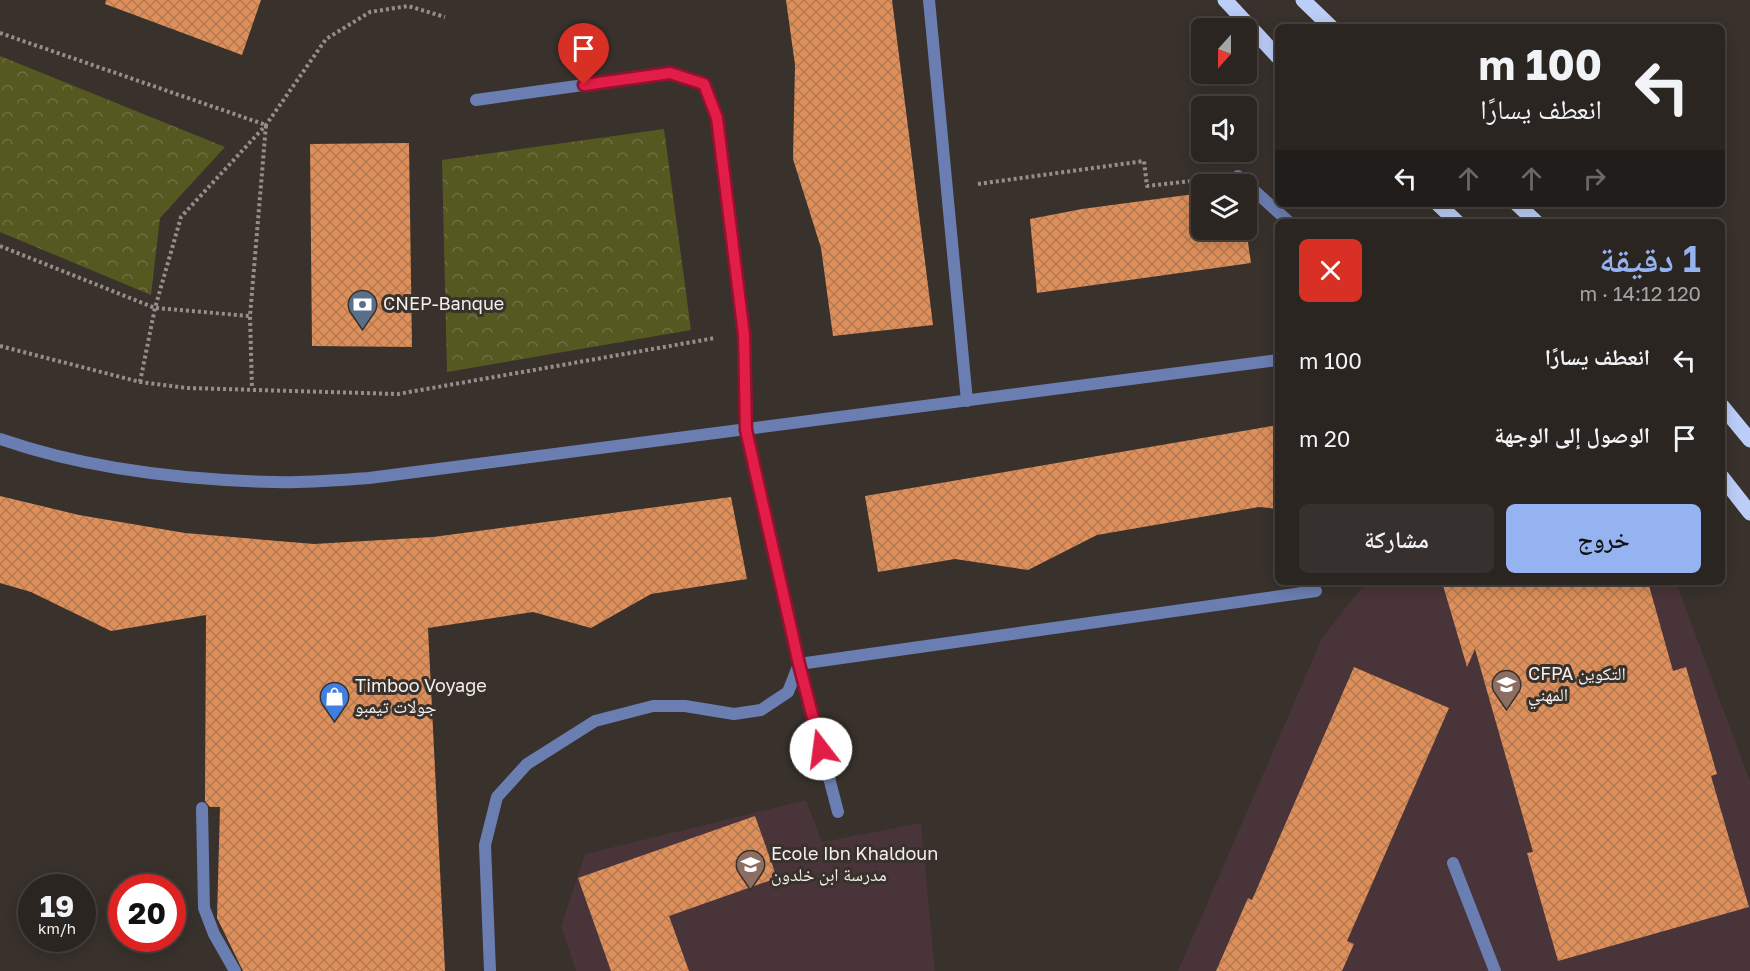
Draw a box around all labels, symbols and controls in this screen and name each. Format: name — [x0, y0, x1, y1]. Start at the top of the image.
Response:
north arrow — [1191, 18, 1257, 84]
map controls — [1191, 18, 1257, 240]
pin — [558, 23, 609, 85]
icon: arrive — [567, 32, 600, 65]
text: 100 m — [1478, 39, 1602, 89]
icon: left — [1623, 48, 1701, 126]
text: انعطف يسارًا — [1480, 93, 1602, 125]
button: sound — [1191, 96, 1257, 162]
icon: left — [1389, 162, 1422, 195]
icon: ahead — [1452, 162, 1485, 195]
icon: ahead — [1515, 162, 1548, 195]
icon: right — [1578, 162, 1611, 195]
button: layers — [1191, 174, 1257, 240]
text: 1 دقيقة — [1599, 237, 1701, 280]
button: close — [1299, 239, 1362, 302]
text: 120 m · 14:12 — [1579, 281, 1701, 305]
bank icon: CNEP-Banque — [346, 288, 378, 330]
place label: CNEP-Banque — [383, 292, 504, 314]
text: انعطف يسارًا — [1545, 343, 1650, 370]
icon: left — [1668, 344, 1701, 377]
text: 100 m — [1299, 347, 1362, 374]
text: الوصول إلى الوجهة — [1494, 421, 1650, 448]
icon: arrive — [1668, 422, 1701, 455]
text: 20 m — [1299, 425, 1350, 452]
button: مشاركة — [1299, 504, 1494, 573]
button: خروج — [1506, 504, 1701, 573]
place label: CFPA التكوين المهني — [1528, 662, 1626, 710]
school or university icon: CFPA التكوين المهني — [1491, 668, 1523, 710]
place label: Timboo Voyage جولات تيمبو — [355, 674, 487, 718]
shop icon: Timboo Voyage جولات تيمبو — [318, 680, 350, 722]
position arrow — [789, 717, 853, 781]
place label: Ecole Ibn Khaldoun مدرسة ابن خلدون — [771, 842, 938, 886]
school or university icon: Ecole Ibn Khaldoun مدرسة ابن خلدون — [734, 848, 766, 890]
speed limit sign: 20 — [108, 874, 186, 952]
text: 19 — [40, 888, 74, 924]
text: km/h — [38, 919, 76, 937]

